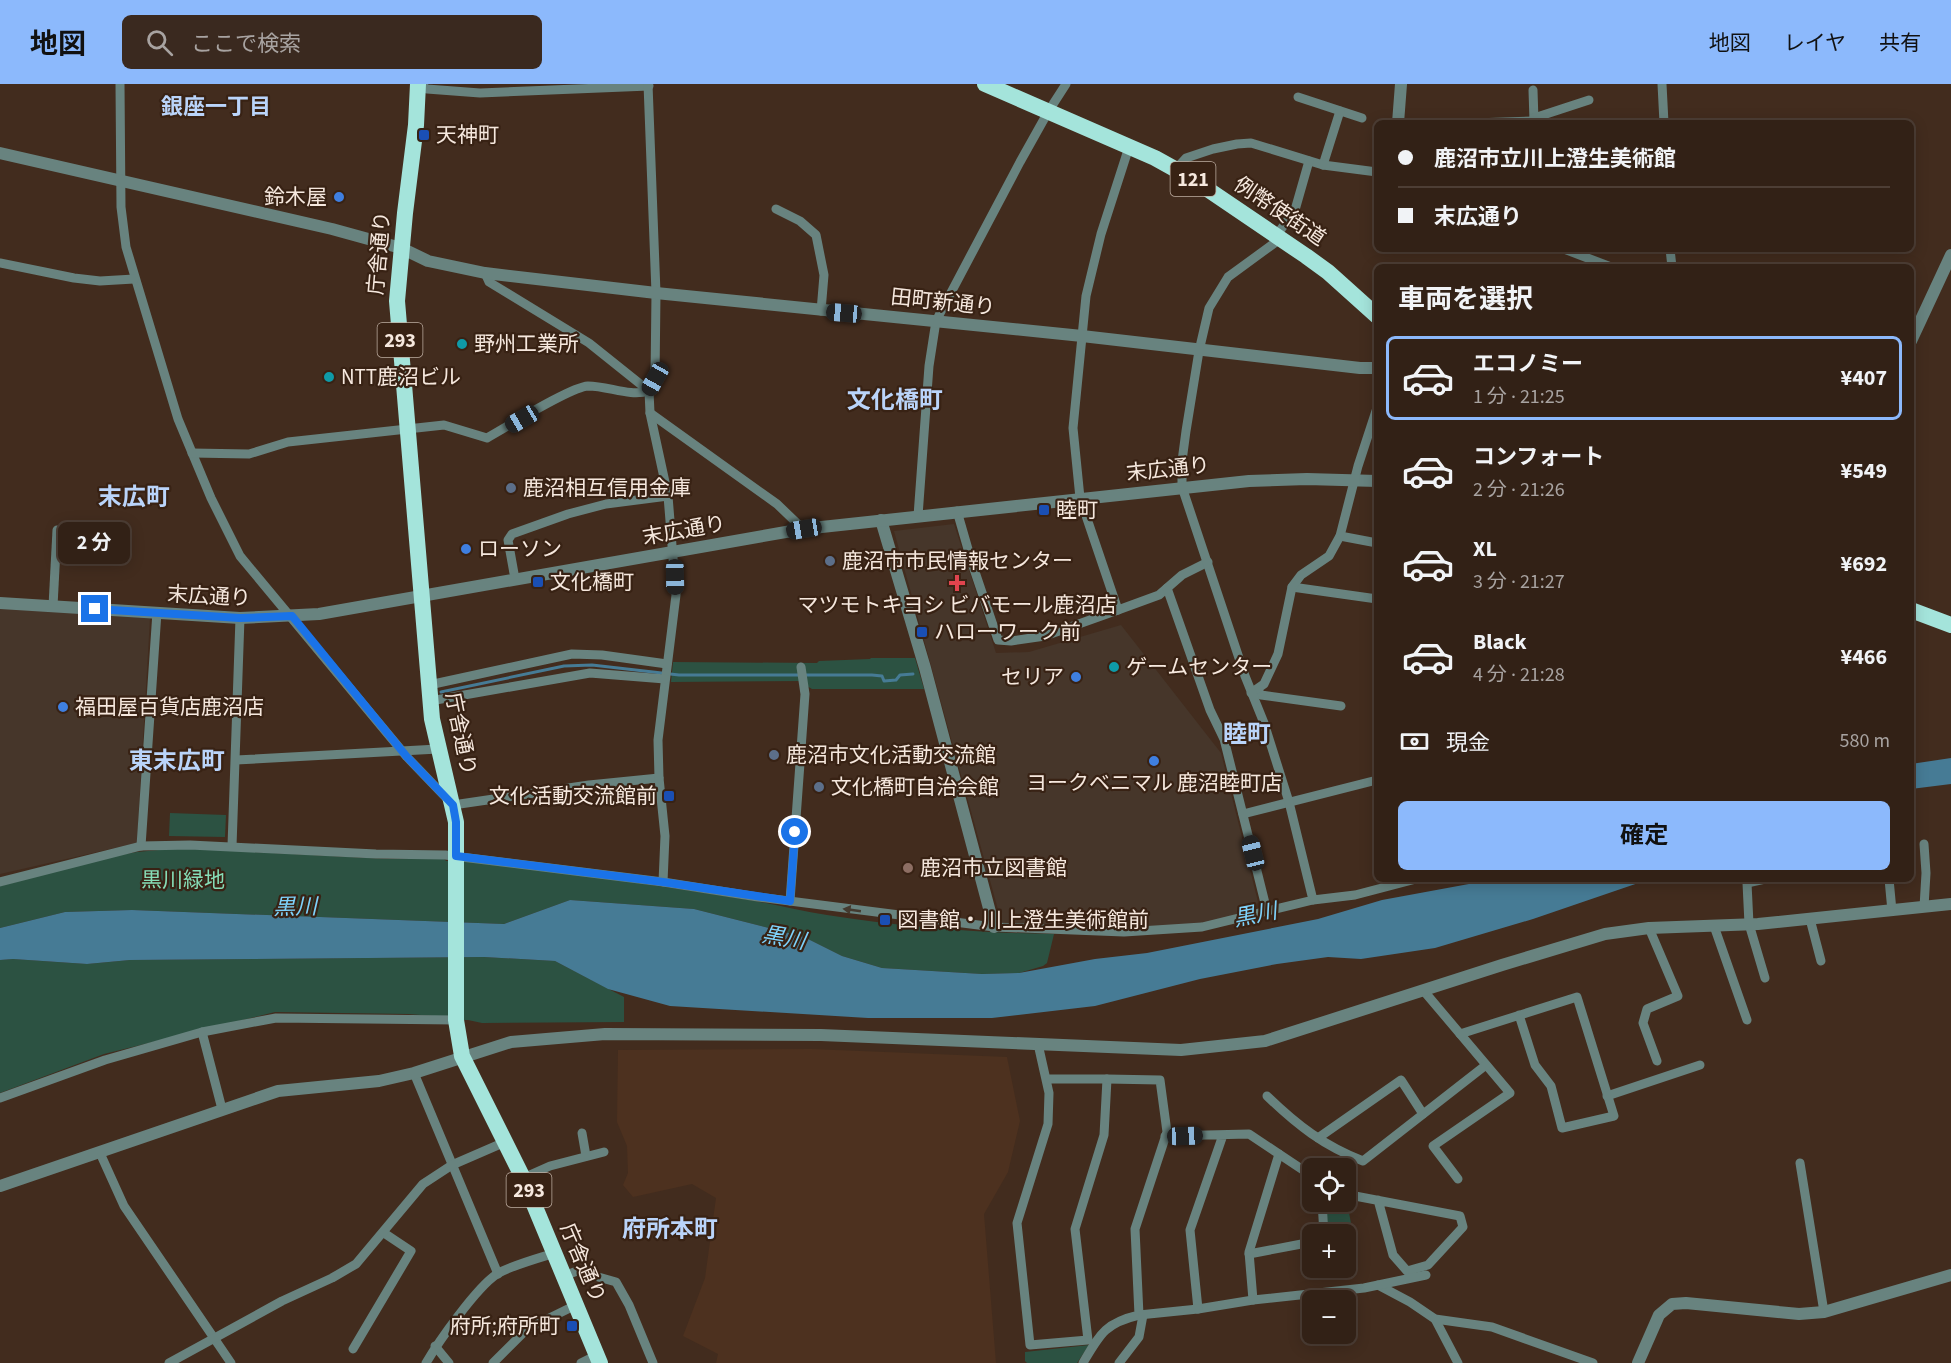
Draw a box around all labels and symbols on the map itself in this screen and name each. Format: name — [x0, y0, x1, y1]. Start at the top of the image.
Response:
district label: 銀座一丁目 — [161, 91, 271, 123]
place label: 天神町 — [436, 120, 499, 150]
marker: 天神町 — [417, 128, 431, 142]
road number: 121 — [1170, 162, 1216, 196]
street label: 例幣使街道 — [1228, 169, 1332, 253]
place label: 鈴木屋 — [264, 182, 327, 212]
marker: 鈴木屋 — [332, 190, 346, 204]
street label: 庁舎通り — [360, 210, 398, 296]
street label: 田町新通り — [889, 282, 997, 322]
car — [825, 302, 863, 324]
road number: 293 — [378, 323, 422, 357]
place label: 野州工業所 — [474, 329, 579, 359]
marker: 野州工業所 — [455, 337, 469, 351]
car — [638, 359, 672, 399]
place label: NTT鹿沼ビル — [341, 362, 461, 392]
marker: NTT鹿沼ビル — [322, 370, 336, 384]
district label: 文化橋町 — [847, 383, 943, 418]
car — [502, 402, 542, 436]
street label: 末広通り — [1125, 450, 1211, 488]
place label: 鹿沼相互信用金庫 — [523, 473, 691, 503]
district label: 末広町 — [98, 480, 170, 515]
marker: 鹿沼相互信用金庫 — [504, 481, 518, 495]
place label: 睦町 — [1056, 495, 1098, 525]
marker: 睦町 — [1037, 503, 1051, 517]
street label: 末広通り — [640, 508, 728, 552]
car — [785, 517, 823, 541]
callout: 2 分 — [59, 522, 131, 564]
place label: ローソン — [478, 534, 562, 564]
marker: ローソン — [459, 542, 473, 556]
place label: 鹿沼市市民情報センター — [842, 546, 1073, 576]
marker: 鹿沼市市民情報センター — [823, 554, 837, 568]
car — [666, 559, 684, 595]
place label: 文化橋町 — [550, 567, 634, 597]
marker: 文化橋町 — [531, 575, 545, 589]
marker: マツモトキヨシ ビバモール鹿沼店 — [950, 576, 964, 590]
street label: 末広通り — [166, 579, 252, 613]
place label: マツモトキヨシ ビバモール鹿沼店 — [797, 590, 1117, 620]
route end — [81, 595, 108, 622]
place label: ハローワーク前 — [934, 617, 1081, 647]
marker: ハローワーク前 — [915, 625, 929, 639]
place label: ゲームセンター — [1126, 652, 1272, 682]
marker: ゲームセンター — [1107, 660, 1121, 674]
place label: セリア — [1001, 662, 1064, 692]
marker: セリア — [1069, 670, 1083, 684]
street label: 庁舎通り — [438, 690, 484, 778]
place label: 福田屋百貨店鹿沼店 — [75, 692, 264, 722]
marker: 福田屋百貨店鹿沼店 — [56, 700, 70, 714]
district label: 睦町 — [1223, 717, 1271, 752]
place label: 鹿沼市文化活動交流館 — [786, 740, 996, 770]
district label: 東末広町 — [129, 744, 225, 779]
marker: 鹿沼市文化活動交流館 — [767, 748, 781, 762]
marker: ヨークベニマル 鹿沼睦町店 — [1147, 754, 1161, 768]
place label: ヨークベニマル 鹿沼睦町店 — [1026, 768, 1282, 798]
place label: 文化橋町自治会館 — [831, 772, 999, 802]
marker: 文化橋町自治会館 — [812, 780, 826, 794]
place label: 文化活動交流館前 — [489, 781, 657, 811]
marker: 文化活動交流館前 — [662, 789, 676, 803]
route start — [781, 818, 808, 845]
car — [1240, 833, 1266, 873]
place label: 鹿沼市立図書館 — [920, 853, 1067, 883]
marker: 鹿沼市立図書館 — [901, 861, 915, 875]
park label: 黒川緑地 — [141, 865, 225, 895]
water label: 黒川 — [273, 891, 319, 923]
water label: 黒川 — [1231, 895, 1282, 935]
one-way arrow — [843, 905, 862, 914]
place label: 図書館・川上澄生美術館前 — [897, 905, 1149, 935]
marker: 図書館・川上澄生美術館前 — [878, 913, 892, 927]
water label: 黒川 — [759, 918, 810, 958]
car — [1167, 1126, 1203, 1146]
road number: 293 — [506, 1173, 552, 1207]
district label: 府所本町 — [622, 1212, 718, 1247]
street label: 庁舎通り — [553, 1218, 613, 1308]
place label: 府所;府所町 — [450, 1311, 560, 1341]
marker: 府所;府所町 — [565, 1319, 579, 1333]

